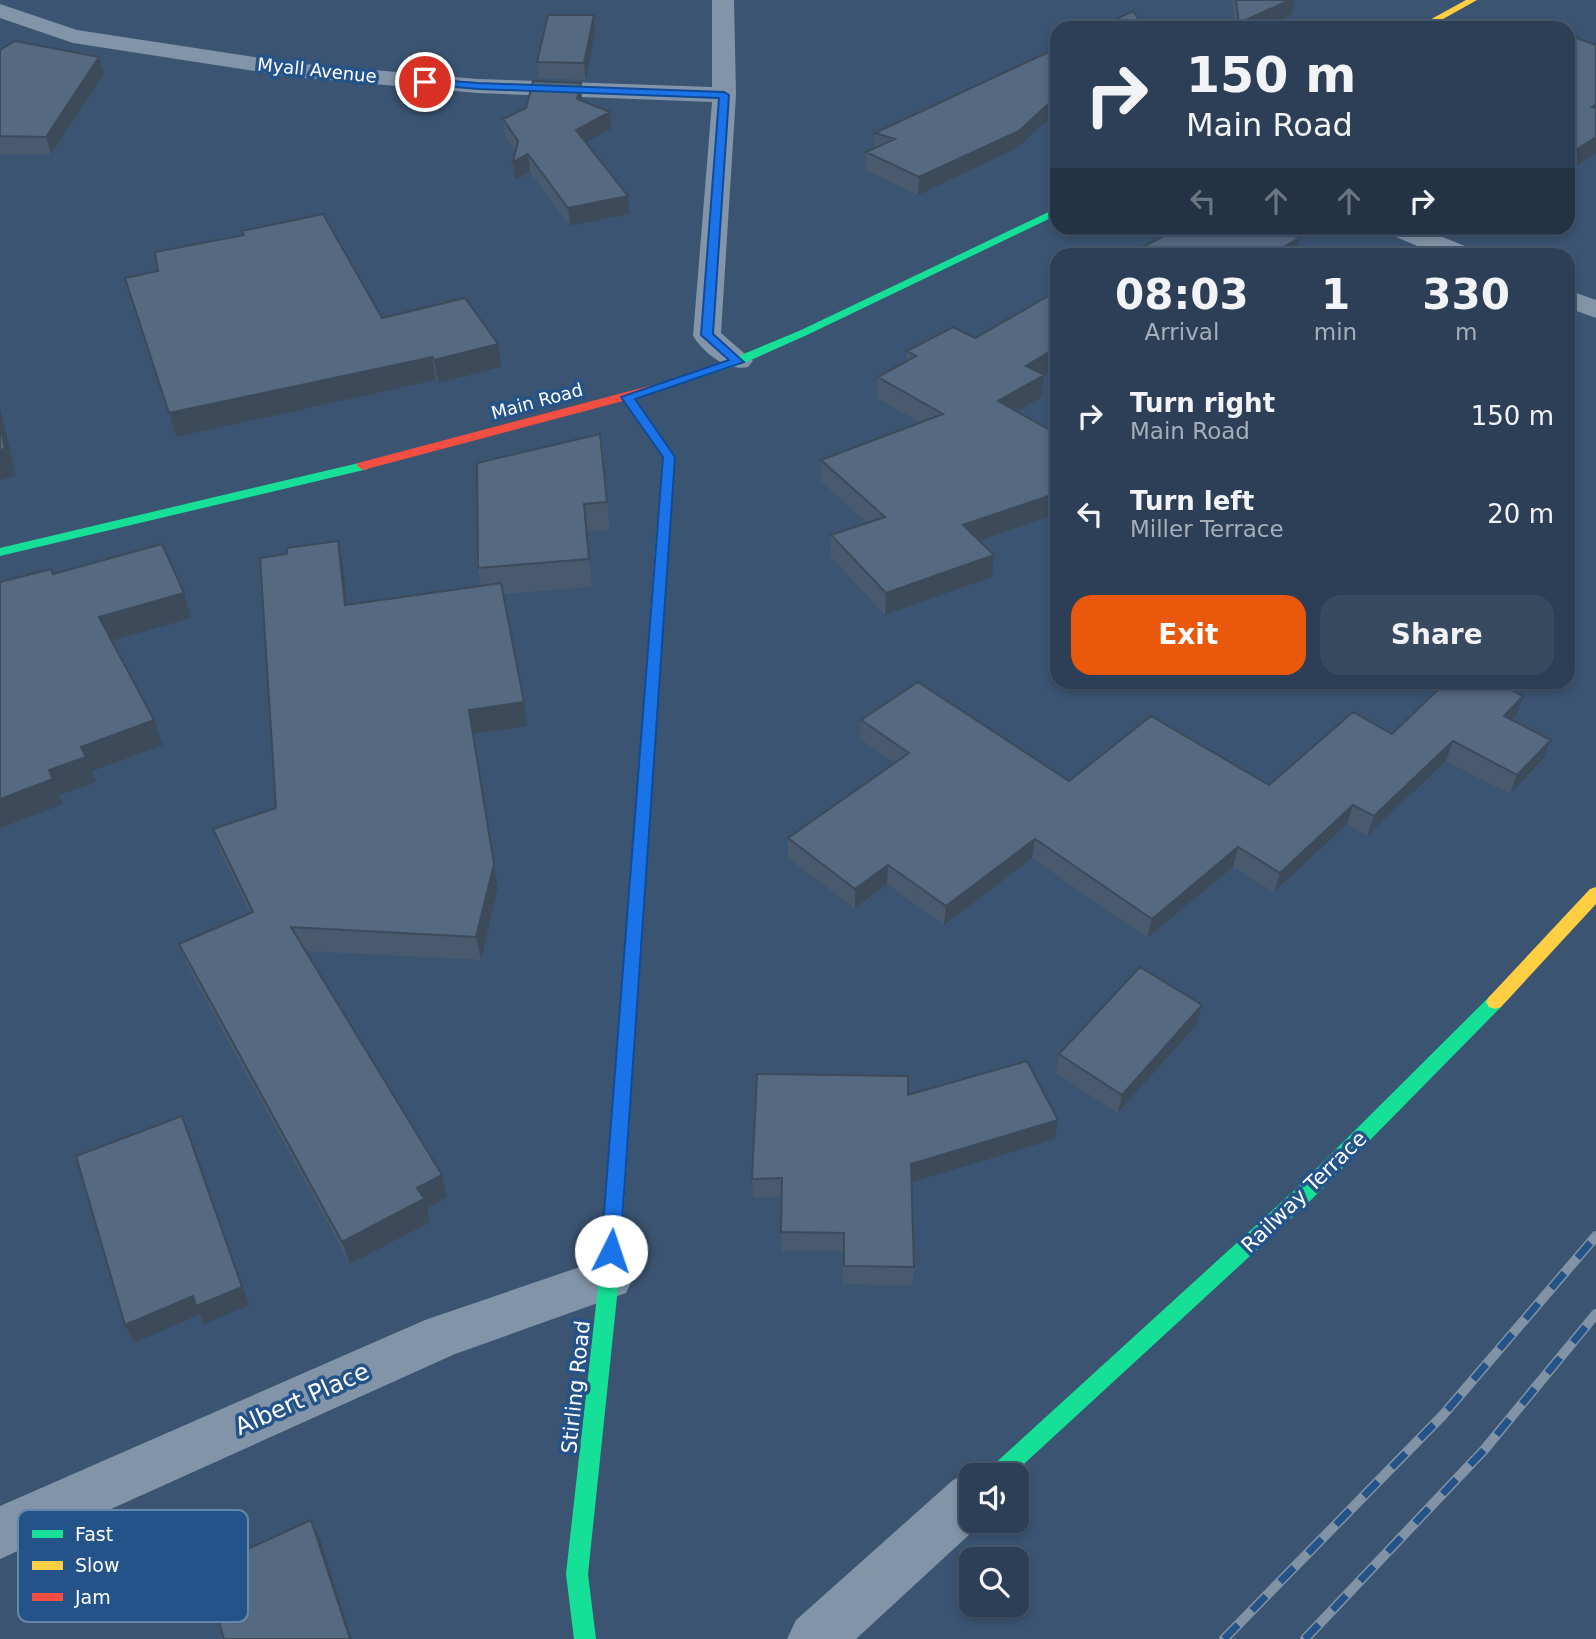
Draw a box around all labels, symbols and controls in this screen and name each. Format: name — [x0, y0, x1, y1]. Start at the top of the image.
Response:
text: 150 m — [1186, 47, 1356, 104]
icon: right — [1071, 49, 1162, 140]
pin — [395, 52, 455, 112]
street label: Myall Avenue — [256, 53, 378, 87]
icon: arrive — [406, 63, 444, 101]
text: Main Road — [1186, 106, 1353, 144]
icon: left — [1184, 182, 1222, 220]
icon: ahead — [1257, 182, 1295, 220]
icon: ahead — [1330, 182, 1368, 220]
icon: right — [1403, 182, 1441, 220]
text: 08:03 — [1115, 270, 1249, 319]
text: 1 — [1321, 270, 1350, 319]
text: 330 — [1422, 270, 1510, 319]
text: Arrival — [1145, 319, 1219, 345]
text: min — [1314, 319, 1357, 345]
text: m — [1455, 319, 1477, 345]
street label: Main Road — [489, 379, 585, 423]
text: Turn right — [1130, 388, 1275, 418]
icon: right — [1071, 397, 1109, 435]
text: 150 m — [1471, 401, 1554, 431]
text: Main Road — [1130, 418, 1250, 444]
text: Turn left — [1130, 486, 1254, 516]
icon: left — [1071, 495, 1109, 533]
text: 20 m — [1487, 499, 1554, 529]
text: Miller Terrace — [1130, 516, 1284, 542]
button: Exit — [1071, 595, 1306, 675]
button: Share — [1320, 595, 1554, 675]
street label: Railway Terrace — [1237, 1126, 1371, 1258]
position arrow — [574, 1214, 648, 1288]
street label: Stirling Road — [557, 1319, 595, 1455]
street label: Albert Place — [231, 1357, 373, 1441]
map controls — [959, 1463, 1029, 1617]
button: sound — [959, 1463, 1029, 1533]
legend — [18, 1510, 248, 1622]
text: Fast — [75, 1523, 113, 1545]
button: search — [959, 1547, 1029, 1617]
text: Slow — [75, 1554, 120, 1576]
text: Jam — [74, 1586, 111, 1608]

